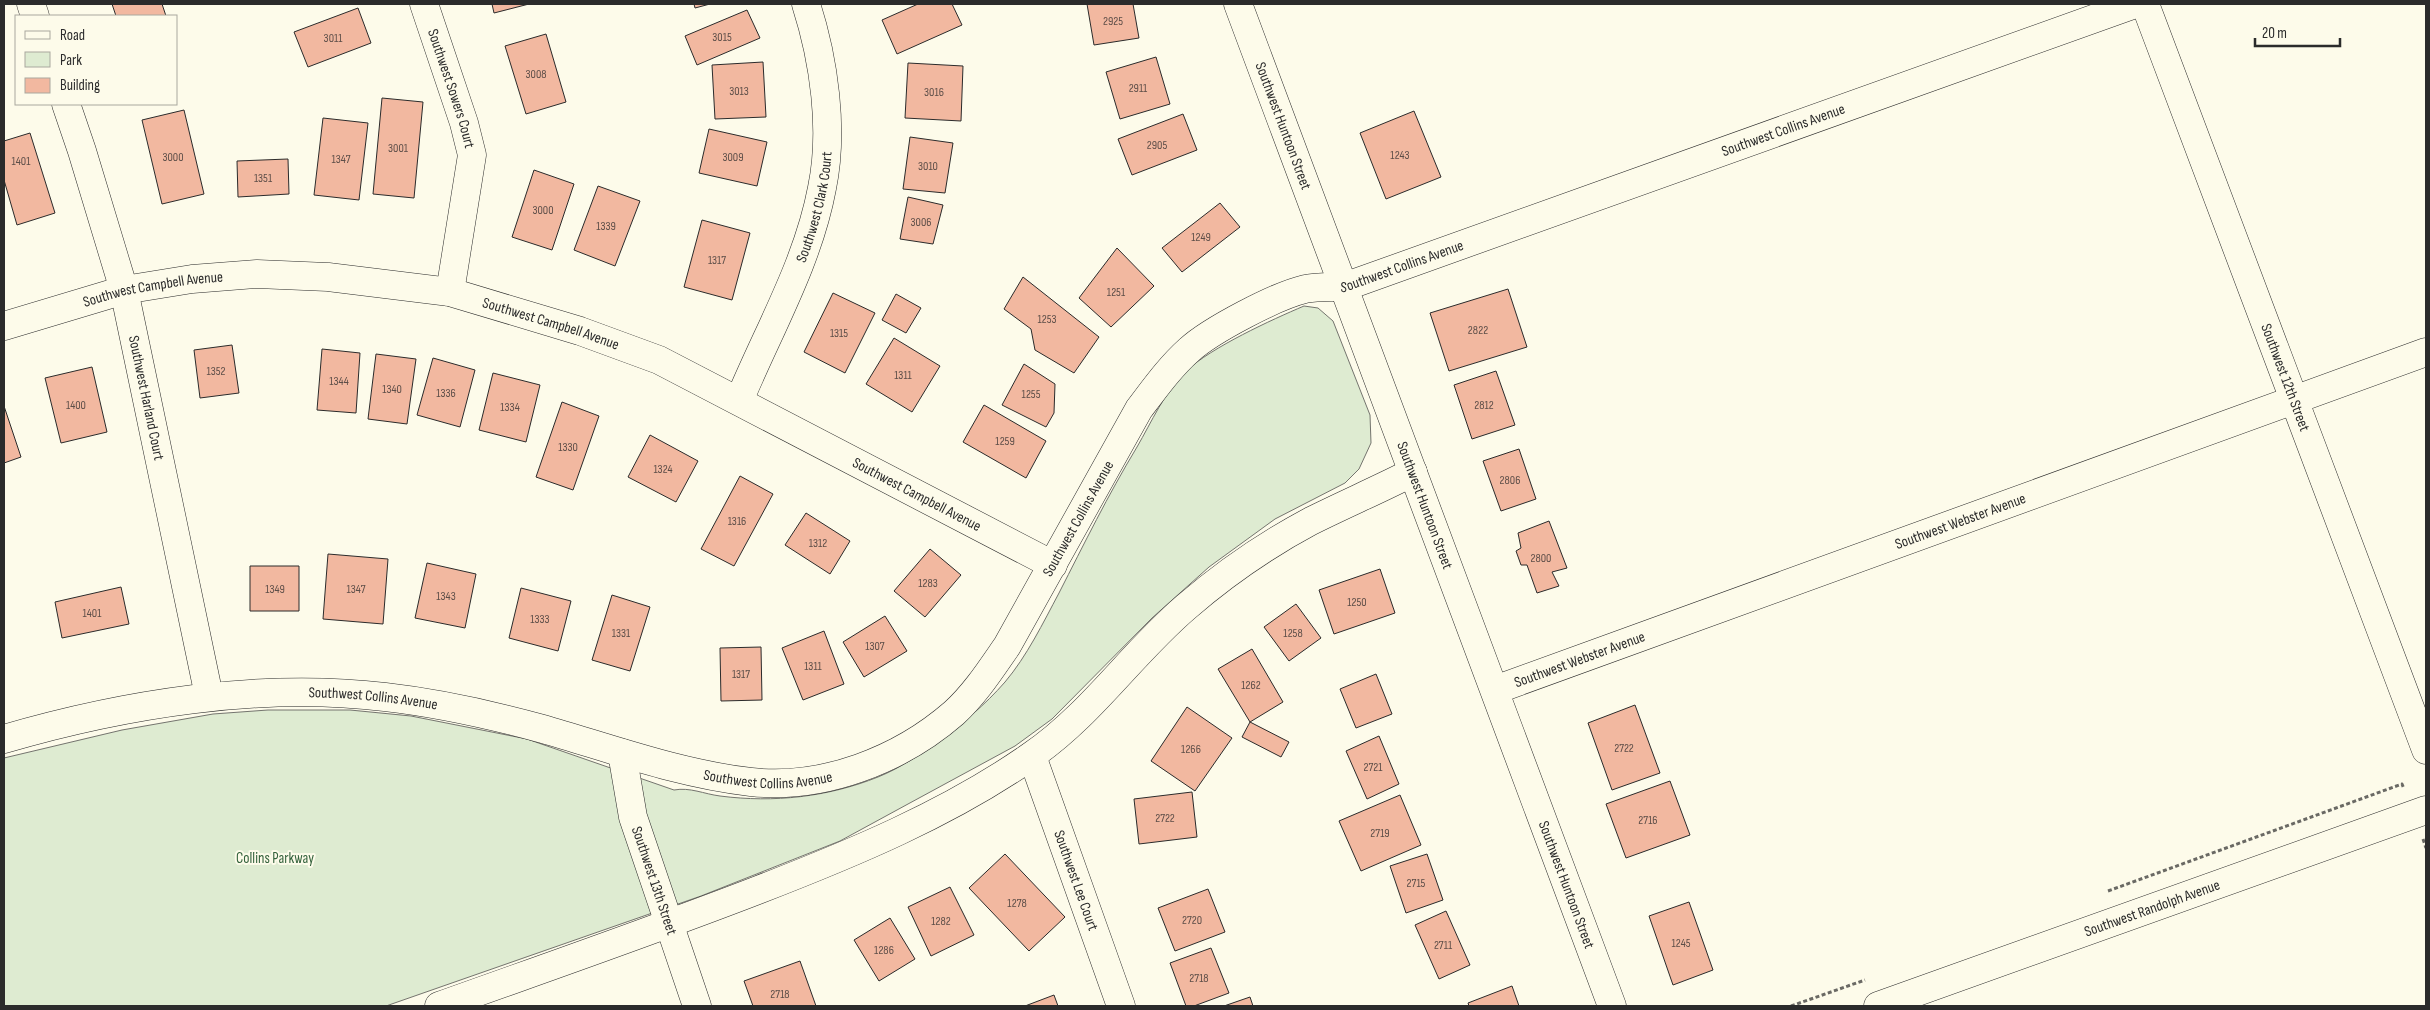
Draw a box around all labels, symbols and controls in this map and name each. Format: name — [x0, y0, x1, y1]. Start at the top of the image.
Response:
house number: 2925 — [1103, 14, 1123, 29]
legend — [15, 15, 178, 105]
scale bar — [2255, 15, 2340, 47]
text: 20 m — [2262, 24, 2287, 43]
text: Road — [60, 26, 85, 45]
street label: Southwest Sowers Court — [424, 26, 480, 151]
house number: 3015 — [712, 30, 732, 45]
house number: 3011 — [324, 31, 343, 46]
text: Park — [60, 51, 82, 70]
street label: Southwest Huntoon Street — [1251, 59, 1316, 193]
house number: 3008 — [526, 67, 547, 82]
text: Building — [60, 76, 100, 95]
house number: 2911 — [1129, 81, 1148, 96]
house number: 3013 — [729, 84, 749, 99]
house number: 3016 — [924, 85, 944, 100]
street label: Southwest Collins Avenue — [1719, 99, 1847, 161]
house number: 2905 — [1147, 138, 1167, 153]
house number: 3001 — [388, 141, 409, 156]
house number: 1243 — [1390, 148, 1410, 163]
house number: 3000 — [162, 150, 184, 165]
house number: 3009 — [722, 150, 744, 165]
street label: Southwest Clark Court — [792, 151, 836, 265]
house number: 1347 — [332, 152, 351, 167]
house number: 1401 — [12, 154, 31, 169]
house number: 3010 — [918, 159, 938, 174]
house number: 1351 — [254, 171, 273, 186]
house number: 3000 — [532, 203, 554, 218]
house number: 3006 — [911, 215, 932, 230]
house number: 1339 — [596, 219, 616, 234]
house number: 1249 — [1191, 230, 1211, 245]
street label: Southwest Collins Avenue — [1341, 236, 1466, 297]
house number: 1317 — [708, 253, 726, 268]
street label: Southwest Campbell Avenue — [81, 267, 224, 311]
house number: 1251 — [1107, 285, 1126, 300]
street label: Southwest Campbell Avenue — [480, 293, 622, 354]
house number: 1253 — [1037, 312, 1057, 327]
street label: Southwest 12th Street — [2257, 321, 2315, 434]
house number: 2822 — [1468, 323, 1488, 338]
house number: 1315 — [830, 326, 848, 341]
street label: Southwest Harland Court — [124, 334, 169, 462]
house number: 1352 — [207, 364, 226, 379]
house number: 1311 — [894, 368, 913, 383]
house number: 1344 — [329, 374, 349, 389]
house number: 1340 — [382, 382, 402, 397]
house number: 1336 — [436, 386, 456, 401]
house number: 1255 — [1022, 387, 1041, 402]
house number: 1400 — [66, 398, 86, 413]
house number: 2812 — [1474, 398, 1494, 413]
house number: 1334 — [500, 400, 520, 415]
house number: 1259 — [995, 434, 1015, 449]
street label: Southwest Huntoon Street — [1393, 439, 1458, 572]
house number: 1330 — [558, 440, 578, 455]
street label: Southwest Campbell Avenue — [849, 453, 984, 535]
street label: Southwest Collins Avenue — [1038, 457, 1118, 580]
house number: 1324 — [653, 462, 673, 477]
house number: 2806 — [1500, 473, 1520, 488]
street label: Southwest Webster Avenue — [1892, 489, 2028, 554]
house number: 1316 — [728, 514, 746, 529]
house number: 1312 — [809, 536, 827, 551]
house number: 2800 — [1531, 551, 1551, 566]
house number: 1283 — [918, 576, 938, 591]
house number: 1349 — [265, 582, 285, 597]
house number: 1347 — [347, 582, 366, 597]
house number: 1343 — [436, 589, 456, 604]
house number: 1250 — [1347, 595, 1367, 610]
house number: 1401 — [83, 606, 102, 621]
house number: 1333 — [530, 612, 550, 627]
house number: 1331 — [612, 626, 631, 641]
house number: 1258 — [1283, 626, 1303, 641]
street label: Southwest Webster Avenue — [1512, 627, 1648, 692]
house number: 1307 — [865, 639, 885, 654]
house number: 1311 — [804, 659, 823, 674]
house number: 1317 — [732, 667, 750, 682]
house number: 1262 — [1241, 678, 1261, 693]
street label: Southwest Collins Avenue — [308, 683, 439, 714]
house number: 2722 — [1614, 741, 1634, 756]
house number: 1266 — [1181, 742, 1201, 757]
house number: 2721 — [1364, 760, 1383, 775]
street label: Southwest Collins Avenue — [702, 765, 834, 793]
house number: 2722 — [1155, 811, 1175, 826]
house number: 2716 — [1638, 813, 1658, 828]
street label: Southwest Huntoon Street — [1534, 818, 1599, 951]
street label: Southwest 13th Street — [627, 824, 682, 938]
house number: 2719 — [1370, 826, 1390, 841]
street label: Southwest Lee Court — [1050, 828, 1103, 934]
park label: Collins Parkway — [236, 849, 314, 868]
street label: Southwest Randolph Avenue — [2082, 875, 2222, 941]
house number: 2715 — [1407, 876, 1426, 891]
house number: 1278 — [1007, 896, 1027, 911]
house number: 2720 — [1182, 913, 1202, 928]
house number: 1282 — [931, 914, 951, 929]
house number: 1245 — [1671, 936, 1691, 951]
house number: 2711 — [1434, 938, 1453, 953]
house number: 1286 — [874, 943, 894, 958]
house number: 2718 — [1189, 971, 1209, 986]
house number: 2718 — [770, 987, 790, 1002]

